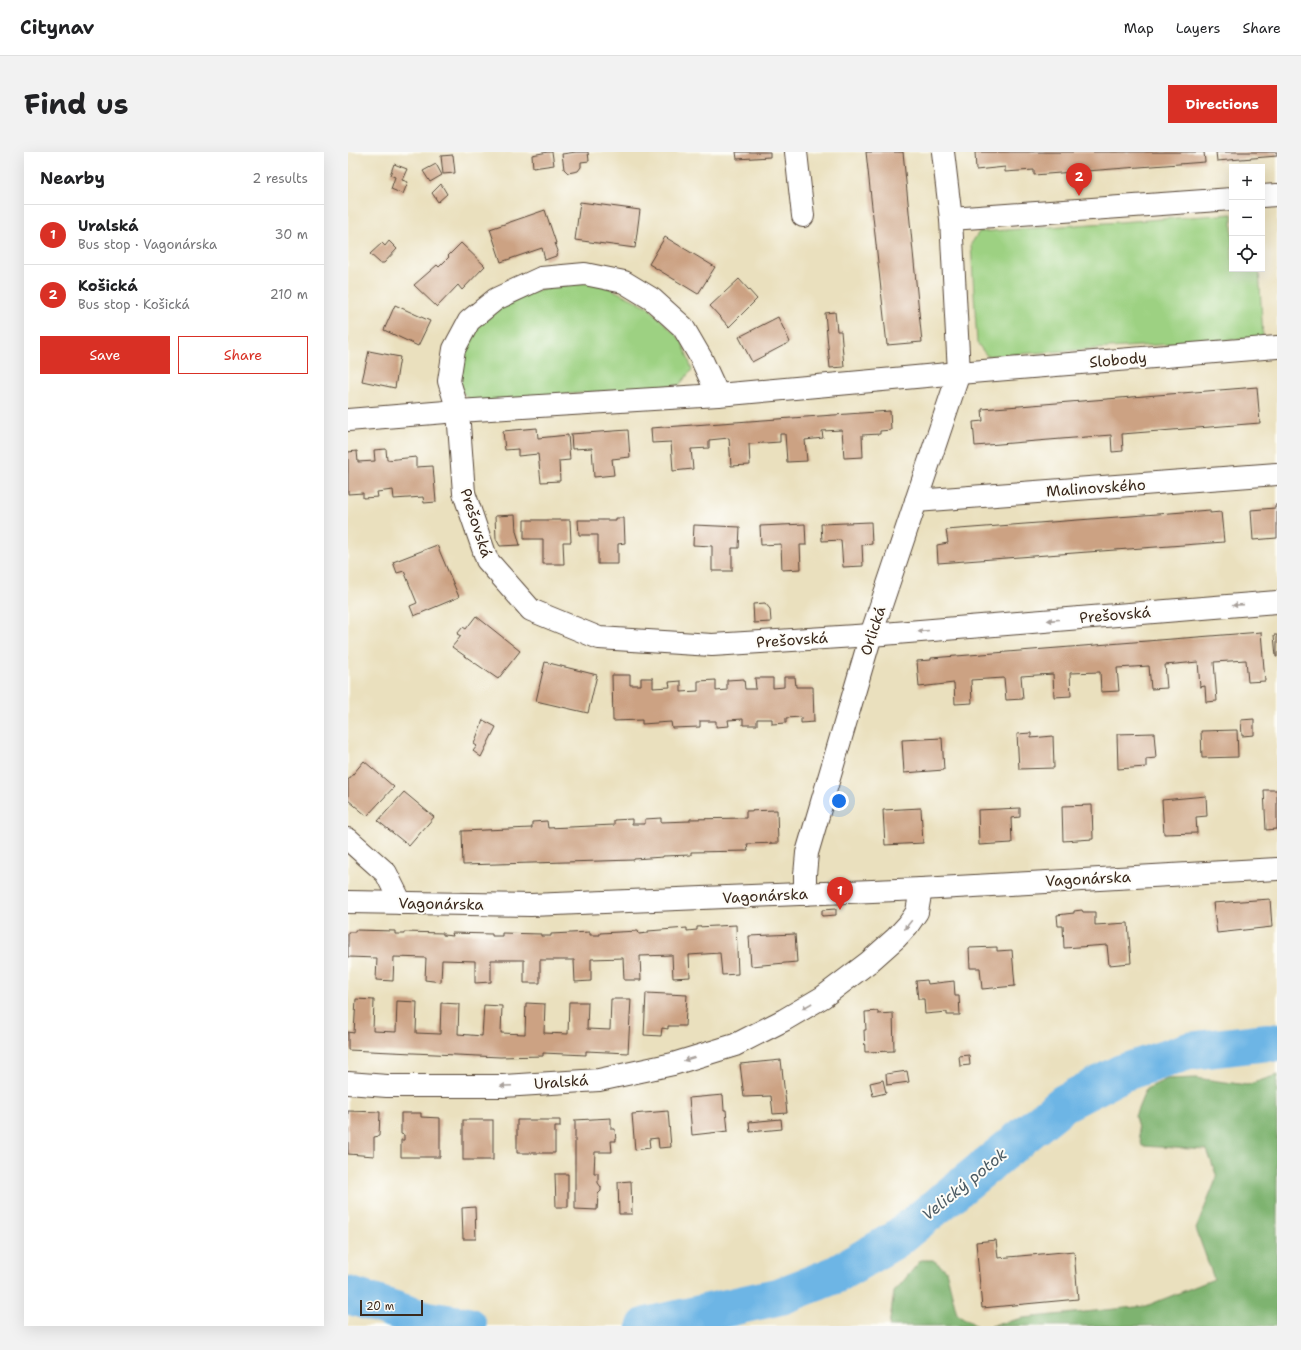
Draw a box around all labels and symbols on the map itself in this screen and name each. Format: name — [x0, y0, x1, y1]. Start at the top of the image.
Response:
pin: 2 — [1066, 163, 1092, 196]
street label: Slobody — [1088, 348, 1148, 372]
street label: Malinovského — [1046, 475, 1146, 501]
street label: Prešovská — [455, 486, 497, 561]
street label: Prešovská — [1078, 602, 1152, 628]
one-way arrow — [1232, 602, 1244, 609]
street label: Orlická — [856, 603, 891, 658]
one-way arrow — [1047, 617, 1059, 624]
street label: Prešovská — [756, 627, 829, 652]
one-way arrow — [917, 627, 929, 634]
your location — [829, 791, 849, 811]
street label: Vagonárska — [1045, 867, 1132, 891]
pin: 1 — [827, 877, 853, 910]
street label: Vagonárska — [722, 884, 809, 908]
street label: Vagonárska — [398, 893, 485, 915]
one-way arrow — [903, 919, 912, 930]
one-way arrow — [801, 1003, 813, 1010]
one-way arrow — [683, 1056, 695, 1062]
street label: Uralská — [533, 1070, 590, 1094]
one-way arrow — [499, 1083, 512, 1089]
water label: Velický potok — [917, 1144, 1011, 1225]
scale bar — [360, 1298, 423, 1317]

